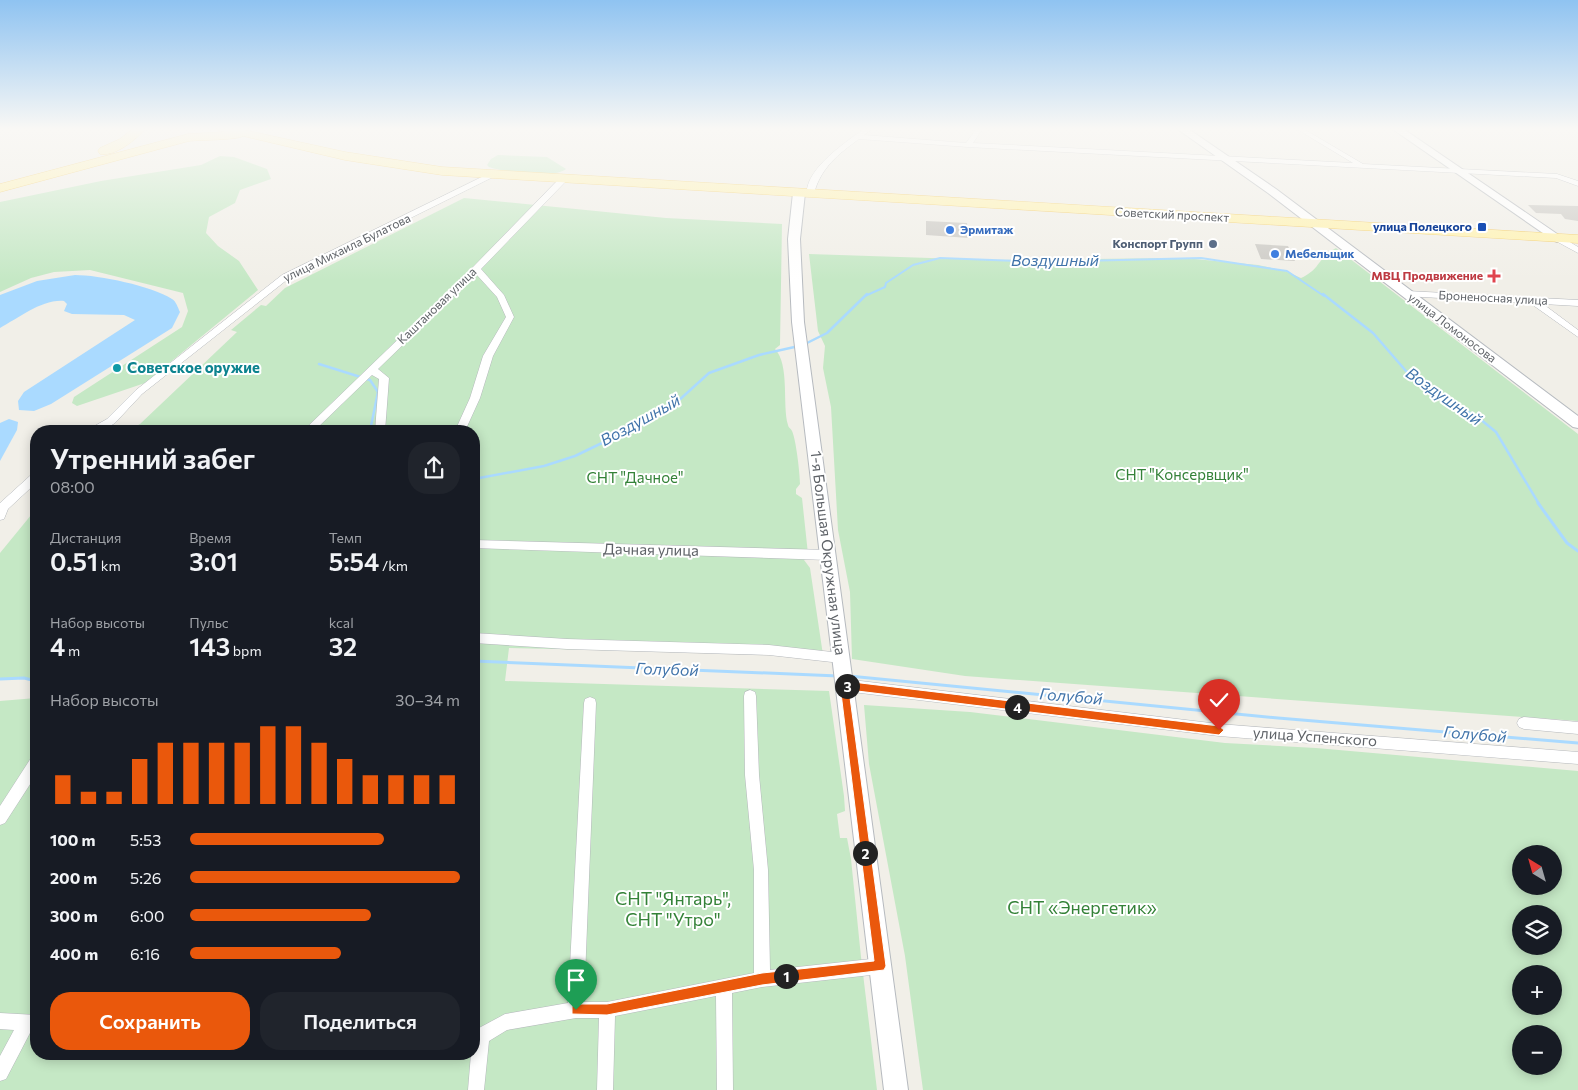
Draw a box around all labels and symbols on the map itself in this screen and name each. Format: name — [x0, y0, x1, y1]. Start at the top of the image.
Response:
street label: Советский проспект — [1115, 204, 1230, 224]
street label: улица Михаила Булатова — [281, 210, 413, 284]
place label: улица Полецкого — [1373, 219, 1472, 233]
marker: улица Полецкого — [1476, 221, 1488, 233]
place label: Эрмитаж — [960, 222, 1014, 236]
marker: Эрмитаж — [944, 224, 956, 236]
place label: Конспорт Групп — [1112, 236, 1203, 250]
marker: Конспорт Групп — [1207, 238, 1219, 250]
place label: Мебельщик — [1285, 246, 1354, 260]
marker: Мебельщик — [1269, 248, 1281, 260]
water label: Воздушный — [1011, 250, 1099, 269]
street label: Каштановая улица — [394, 264, 479, 346]
place label: МВЦ Продвижение — [1371, 268, 1483, 282]
marker: МВЦ Продвижение — [1487, 269, 1501, 283]
street label: Броненосная улица — [1438, 287, 1548, 307]
street label: улица Ломоносова — [1406, 290, 1499, 365]
place label: Советское оружие — [127, 358, 260, 376]
marker: Советское оружие — [111, 362, 123, 374]
water label: Воздушный — [1403, 363, 1486, 429]
water label: Воздушный — [597, 390, 683, 449]
street label: 1-я Большая Окружная улица — [808, 450, 850, 656]
park label: СНТ "Консервщик" — [1115, 465, 1249, 483]
park label: СНТ "Дачное" — [586, 468, 684, 486]
street label: Дачная улица — [603, 539, 699, 559]
water label: Голубой — [635, 658, 699, 679]
pin: 3 — [834, 674, 860, 698]
pin — [1198, 679, 1240, 730]
water label: Голубой — [1039, 683, 1103, 708]
pin: 4 — [1004, 694, 1030, 720]
water label: Голубой — [1443, 721, 1507, 746]
street label: улица Успенского — [1252, 723, 1378, 749]
pin: 2 — [852, 840, 878, 866]
north arrow — [1512, 845, 1562, 895]
park label: СНТ "Янтарь", СНТ "Утро" — [615, 887, 731, 930]
park label: СНТ «Энергетик» — [1007, 896, 1157, 918]
pin — [555, 959, 597, 1010]
pin: 1 — [774, 964, 798, 988]

